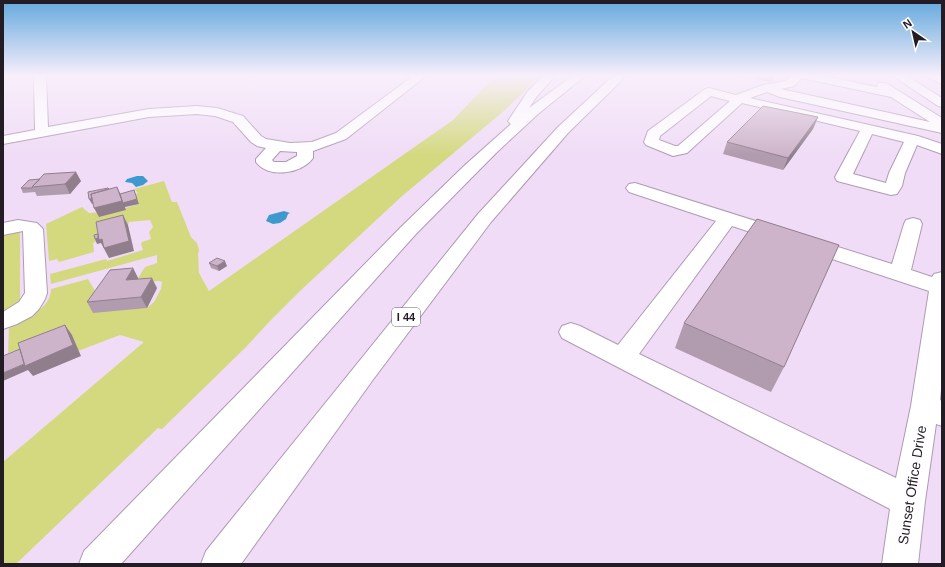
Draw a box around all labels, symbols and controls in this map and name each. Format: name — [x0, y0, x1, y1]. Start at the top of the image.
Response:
north arrow — [893, 12, 933, 52]
text: N — [901, 16, 914, 31]
road number: I 44 — [392, 308, 420, 326]
street label: Sunset Office Drive — [895, 424, 929, 546]

